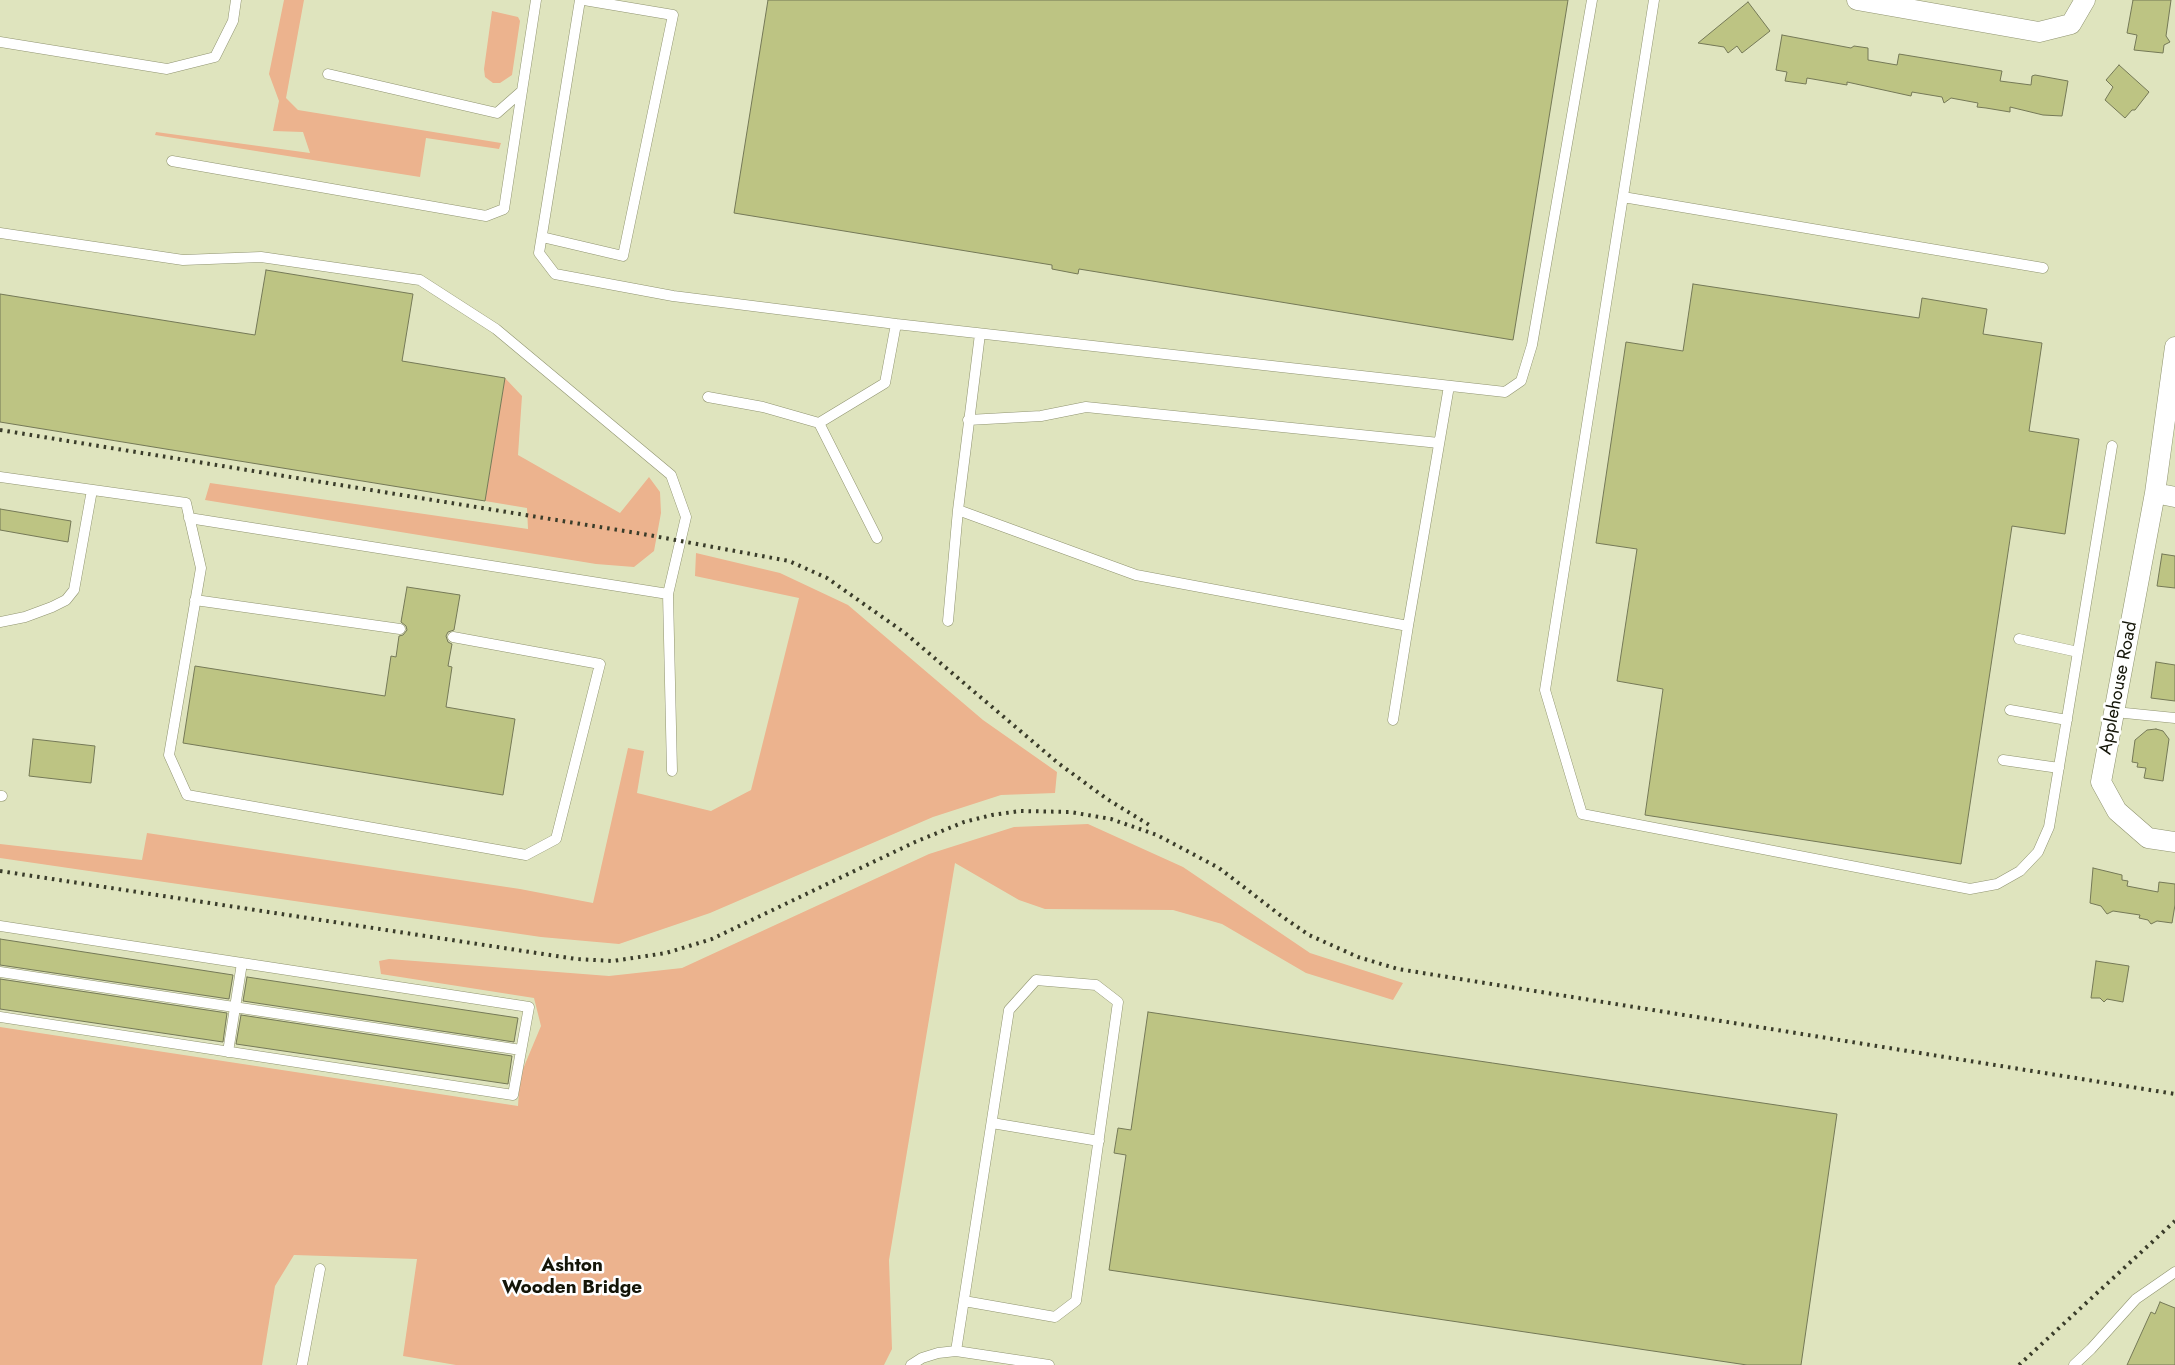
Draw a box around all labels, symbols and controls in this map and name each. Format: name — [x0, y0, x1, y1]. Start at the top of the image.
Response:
street label: Applehouse Road — [2095, 620, 2143, 756]
district label: Ashton Wooden Bridge — [502, 1255, 642, 1299]

